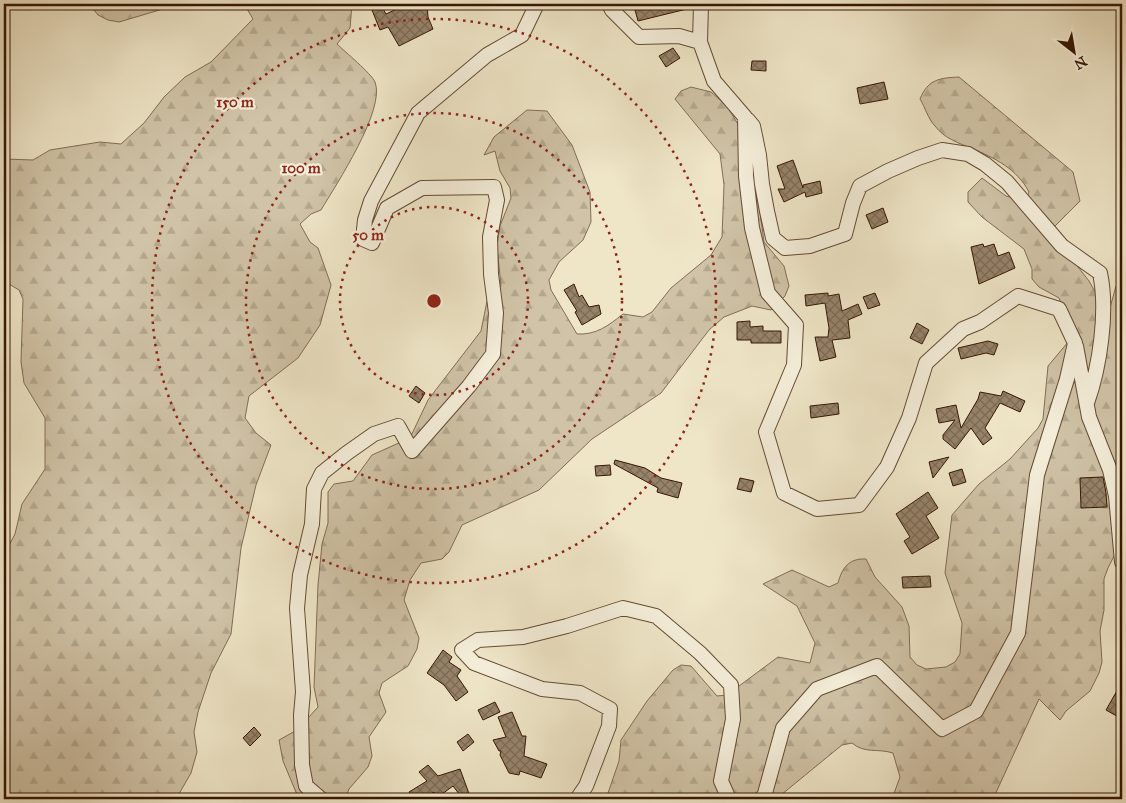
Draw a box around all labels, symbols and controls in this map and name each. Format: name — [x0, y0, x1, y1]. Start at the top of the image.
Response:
north arrow — [1048, 28, 1098, 78]
text: N — [1071, 52, 1090, 73]
text: 150 m — [216, 93, 254, 111]
text: 100 m — [281, 159, 321, 177]
text: 50 m — [352, 226, 384, 244]
centre of rings — [425, 292, 443, 310]

